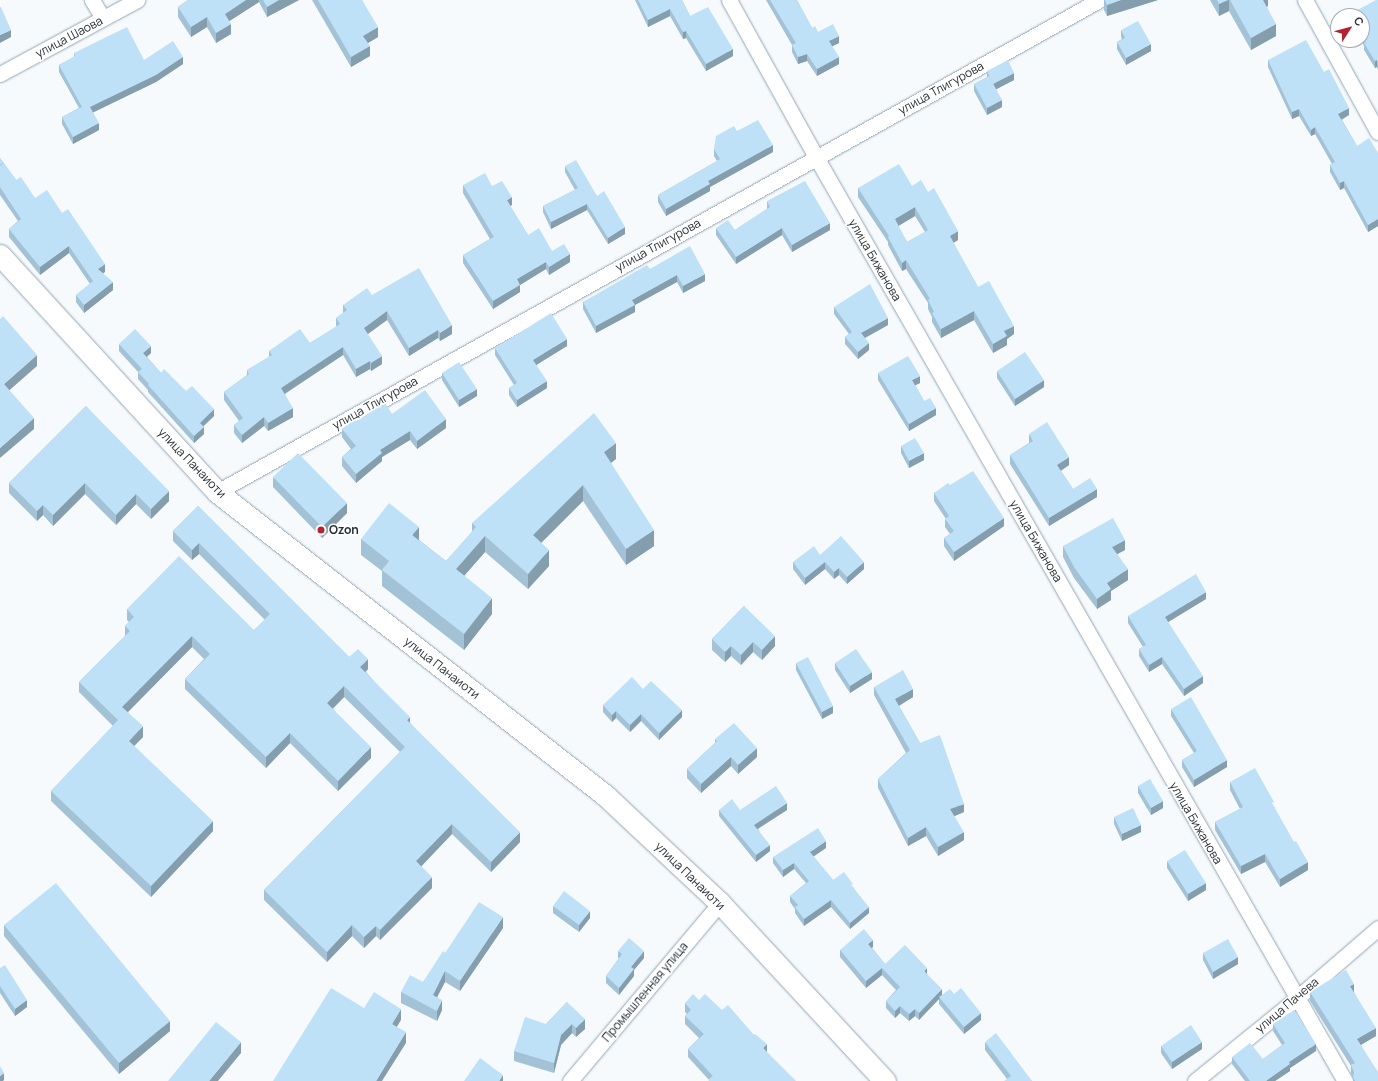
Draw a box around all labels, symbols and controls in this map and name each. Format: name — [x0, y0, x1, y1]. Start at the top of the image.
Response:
north arrow — [1330, 8, 1370, 48]
street label: улица Шаова — [33, 13, 105, 61]
text: С — [1351, 14, 1368, 29]
street label: улица Тлигурова — [896, 59, 986, 117]
street label: улица Тлигурова — [613, 216, 703, 274]
street label: улица Бижанова — [846, 216, 904, 304]
street label: улица Тлигурова — [330, 374, 420, 432]
street label: улица Панаиоти — [155, 425, 229, 501]
street label: улица Бижанова — [1007, 497, 1065, 585]
place label: Ozon — [329, 523, 359, 537]
marker: Ozon — [316, 525, 326, 535]
street label: улица Панаиоти — [401, 634, 483, 702]
street label: улица Бижанова — [1167, 779, 1225, 867]
street label: улица Панаиоти — [652, 839, 728, 913]
street label: Промышленная улица — [599, 939, 691, 1045]
street label: улица Пачева — [1253, 974, 1321, 1036]

